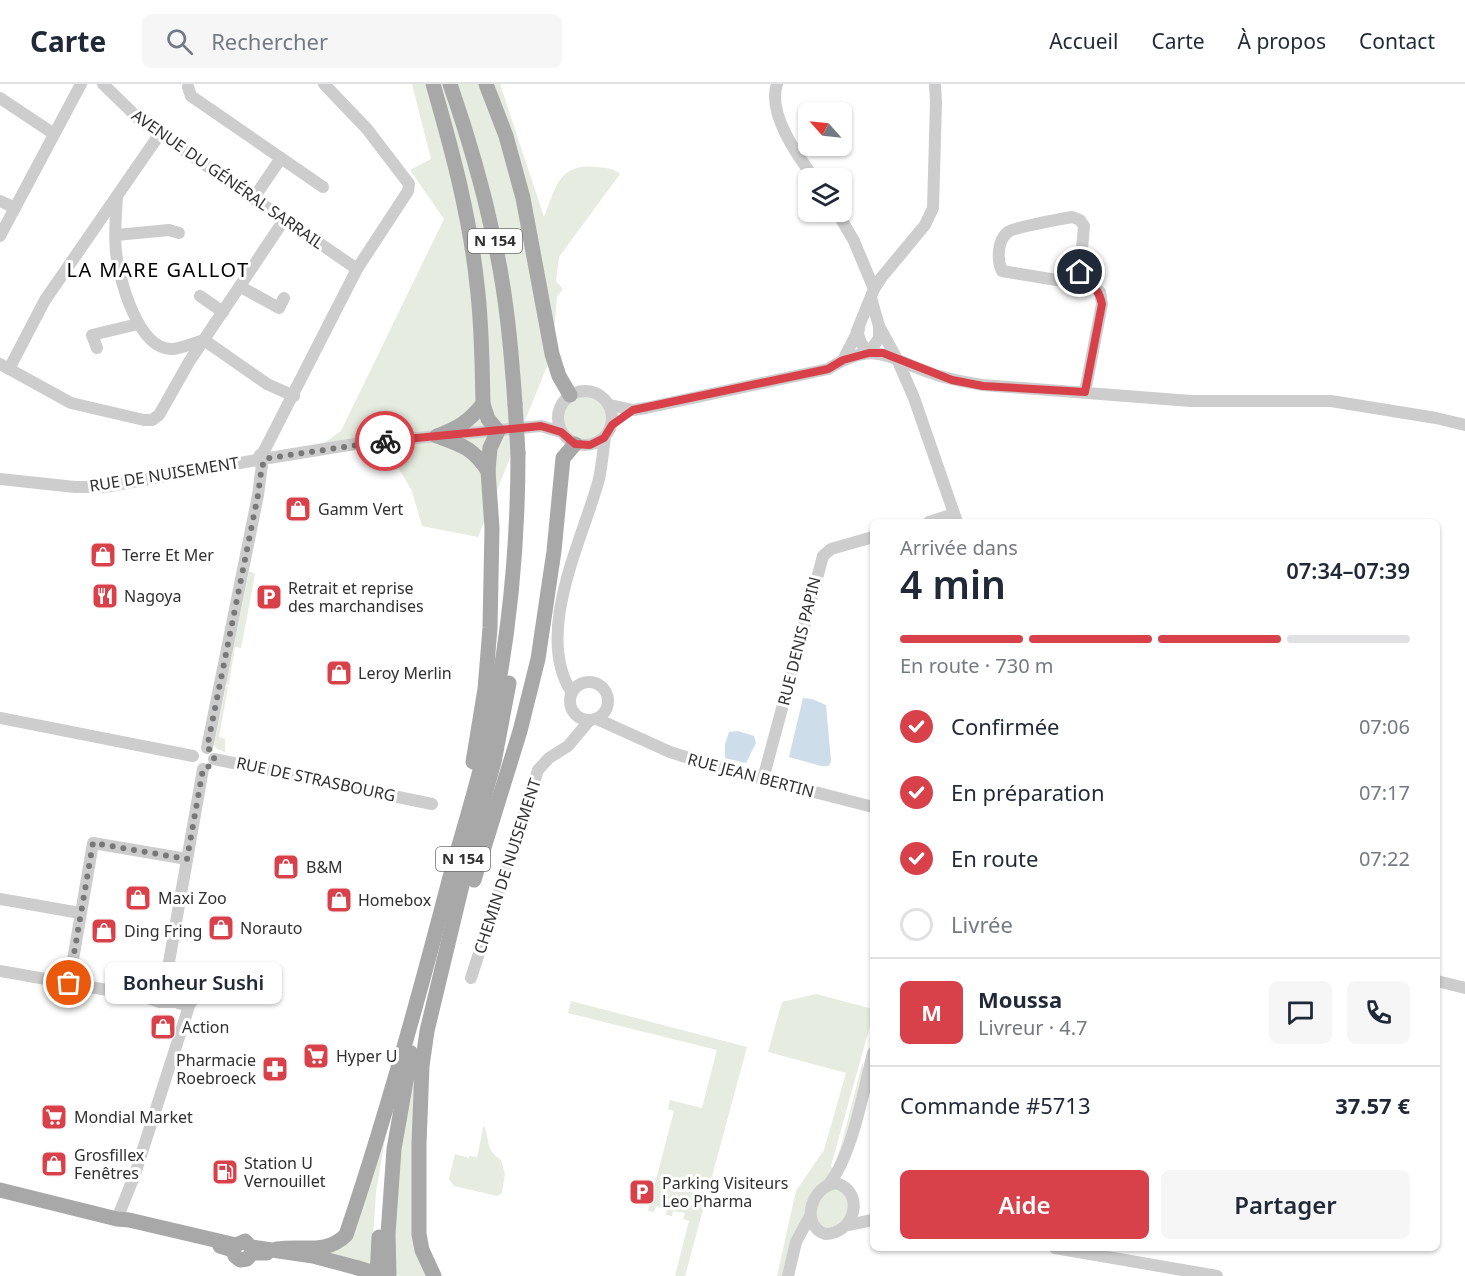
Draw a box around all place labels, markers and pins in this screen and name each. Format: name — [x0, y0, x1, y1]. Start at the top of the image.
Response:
pin — [1054, 246, 1105, 297]
shop icon: Gamm Vert — [283, 494, 313, 524]
place label: Gamm Vert — [318, 498, 404, 520]
shop icon: Terre Et Mer — [88, 540, 118, 570]
place label: Terre Et Mer — [122, 544, 214, 566]
place label: Retrait et reprise des marchandises — [288, 577, 424, 617]
restaurant icon: Nagoya — [90, 581, 120, 611]
parking icon: Retrait et reprise des marchandises — [254, 582, 284, 612]
place label: Nagoya — [124, 585, 181, 607]
shop icon: Leroy Merlin — [324, 658, 354, 688]
place label: Leroy Merlin — [358, 662, 452, 684]
shop icon: B&M — [271, 852, 301, 882]
place label: B&M — [306, 856, 343, 878]
shop icon: Maxi Zoo — [123, 883, 153, 913]
shop icon: Homebox — [324, 885, 354, 915]
place label: Maxi Zoo — [158, 887, 227, 909]
place label: Homebox — [358, 889, 432, 911]
shop icon: Norauto — [206, 913, 236, 943]
shop icon: Ding Fring — [89, 916, 119, 946]
place label: Norauto — [240, 917, 302, 939]
place label: Ding Fring — [124, 920, 202, 942]
pin — [43, 957, 94, 1008]
callout: Bonheur Sushi — [105, 962, 282, 1004]
shop icon: Action — [148, 1012, 178, 1042]
place label: Action — [182, 1016, 229, 1038]
supermarket icon: Hyper U — [301, 1041, 331, 1071]
place label: Hyper U — [336, 1045, 397, 1067]
place label: Pharmacie Roebroeck — [176, 1049, 256, 1089]
pharmacy icon: Pharmacie Roebroeck — [260, 1054, 290, 1084]
supermarket icon: Mondial Market — [39, 1102, 69, 1132]
place label: Mondial Market — [74, 1106, 193, 1128]
place label: Grosfillex Fenêtres — [74, 1144, 145, 1184]
shop icon: Grosfillex Fenêtres — [39, 1149, 69, 1179]
place label: Station U Vernouillet — [244, 1152, 326, 1192]
fuel station icon: Station U Vernouillet — [210, 1157, 240, 1187]
place label: Parking Visiteurs Leo Pharma — [662, 1172, 788, 1212]
parking icon: Parking Visiteurs Leo Pharma — [627, 1177, 657, 1207]

